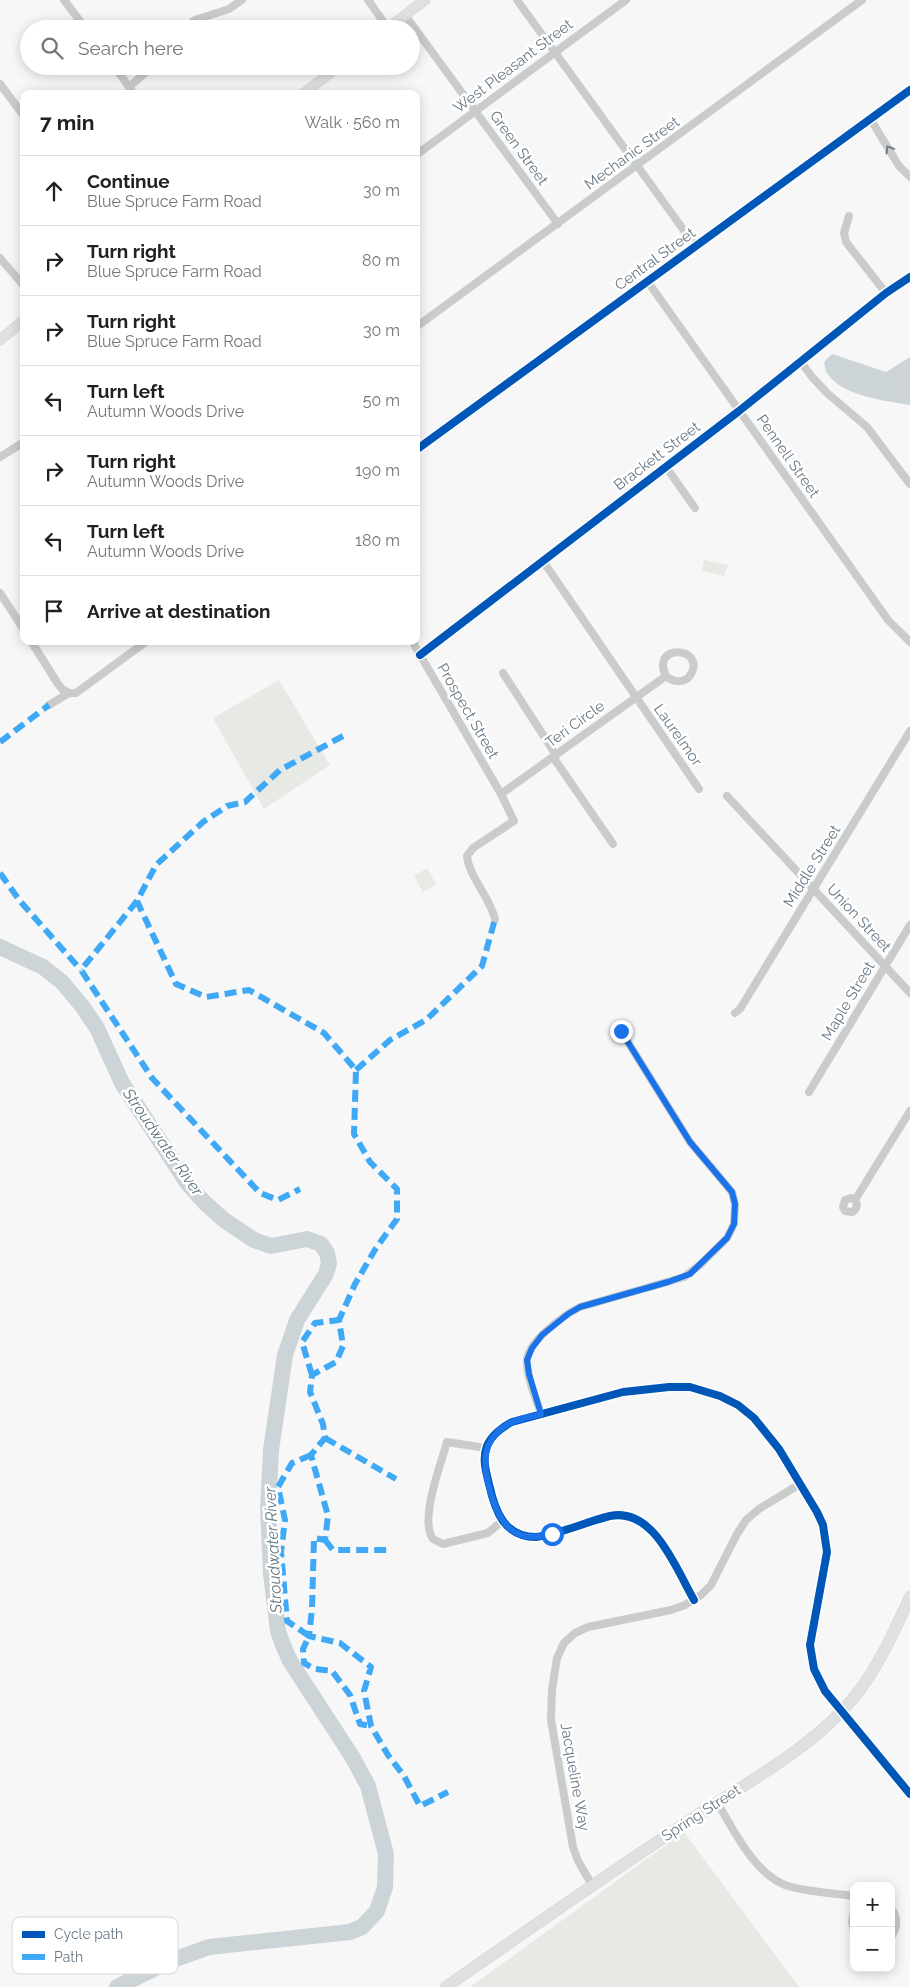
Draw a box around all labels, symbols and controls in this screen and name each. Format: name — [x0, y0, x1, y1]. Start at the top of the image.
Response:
street label: West Pleasant Street — [450, 15, 576, 117]
search box — [20, 20, 420, 75]
icon: search — [38, 34, 66, 62]
text: Search here — [78, 37, 184, 59]
street label: Green Street — [486, 107, 552, 189]
text: 7 min — [40, 110, 94, 135]
text: Walk · 560 m — [304, 113, 400, 132]
street label: Mechanic Street — [581, 113, 683, 193]
one-way arrow — [886, 146, 896, 155]
text: Continue — [87, 170, 170, 192]
icon: ahead — [40, 177, 68, 205]
text: 30 m — [363, 181, 400, 200]
text: Blue Spruce Farm Road — [87, 192, 262, 211]
street label: Central Street — [611, 224, 699, 294]
text: Turn right — [87, 240, 176, 262]
icon: right — [40, 247, 68, 275]
text: 80 m — [362, 251, 400, 270]
text: Blue Spruce Farm Road — [87, 262, 262, 281]
text: Turn right — [87, 310, 176, 332]
icon: right — [40, 317, 68, 345]
text: 30 m — [363, 321, 400, 340]
text: Blue Spruce Farm Road — [87, 332, 262, 351]
text: Turn left — [87, 380, 164, 402]
icon: left — [40, 387, 68, 415]
text: 50 m — [363, 391, 400, 410]
text: Autumn Woods Drive — [87, 402, 244, 421]
street label: Pennell Street — [753, 411, 823, 501]
street label: Brackett Street — [610, 418, 704, 494]
text: Turn right — [87, 450, 176, 472]
icon: right — [40, 457, 68, 485]
text: 190 m — [355, 461, 400, 480]
text: Autumn Woods Drive — [87, 472, 244, 491]
text: Turn left — [87, 520, 164, 542]
icon: left — [40, 527, 68, 555]
text: 180 m — [355, 531, 400, 550]
text: Autumn Woods Drive — [87, 542, 244, 561]
icon: arrive — [40, 597, 68, 625]
text: Arrive at destination — [87, 600, 271, 622]
street label: Prospect Street — [433, 660, 503, 762]
street label: Teri Circle — [542, 697, 608, 751]
street label: Laurelmor — [650, 700, 706, 770]
street label: Middle Street — [780, 822, 844, 910]
street label: Union Street — [823, 880, 895, 956]
street label: Maple Street — [817, 958, 879, 1044]
route end — [610, 1020, 633, 1043]
water label: Stroudwater River — [118, 1084, 207, 1200]
water label: Stroudwater River — [260, 1486, 286, 1615]
route start — [541, 1523, 564, 1546]
street label: Jacqueline Way — [557, 1721, 593, 1833]
street label: Spring Street — [658, 1781, 744, 1845]
map controls — [850, 1882, 895, 1972]
button: + — [850, 1882, 895, 1927]
legend — [12, 1917, 178, 1974]
text: Cycle path — [54, 1926, 123, 1942]
button: − — [850, 1927, 895, 1972]
text: Path — [54, 1949, 83, 1965]

